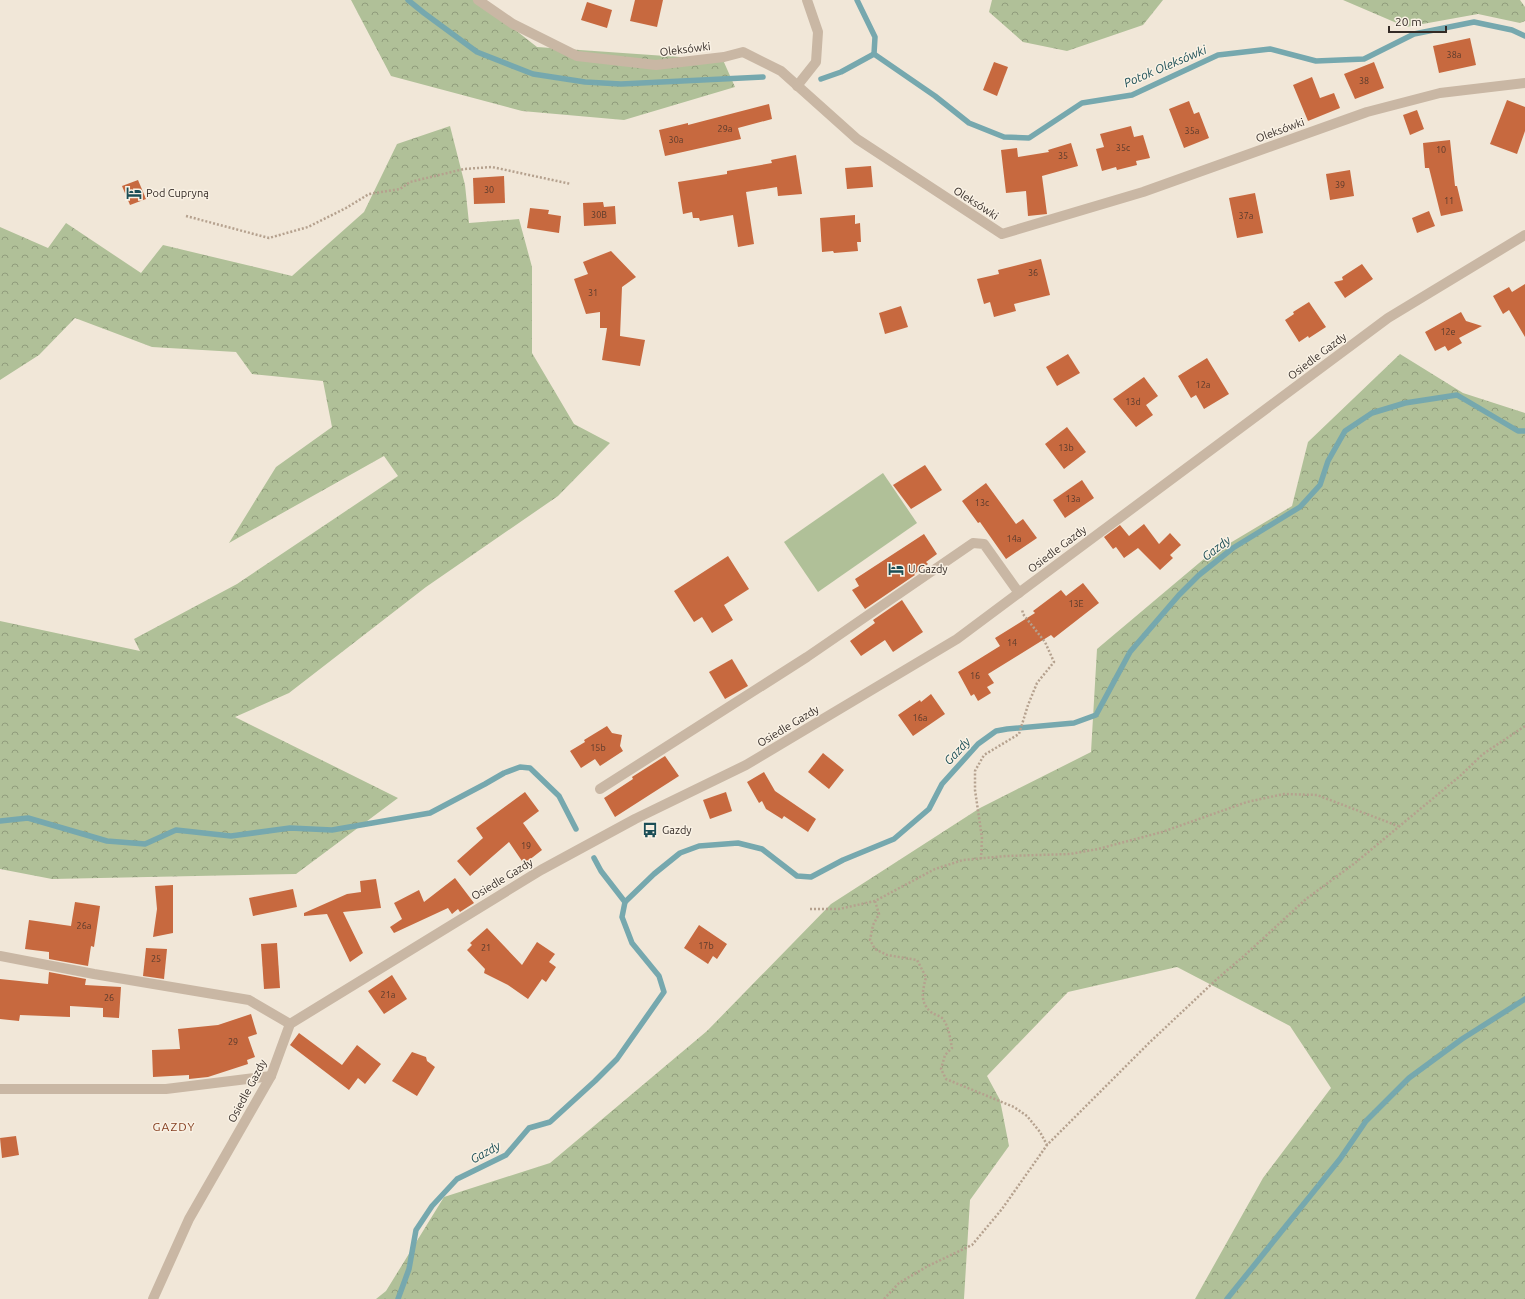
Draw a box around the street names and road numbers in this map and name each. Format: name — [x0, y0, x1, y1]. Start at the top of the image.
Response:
street label: Oleksówki — [659, 40, 711, 58]
street label: Oleksówki — [1254, 116, 1306, 144]
street label: Oleksówki — [951, 184, 1001, 222]
street label: Osiedle Gazdy — [1286, 330, 1349, 382]
street label: Osiedle Gazdy — [1026, 523, 1089, 575]
street label: Osiedle Gazdy — [755, 703, 822, 749]
street label: Osiedle Gazdy — [469, 856, 536, 902]
street label: Osiedle Gazdy — [225, 1057, 269, 1125]

